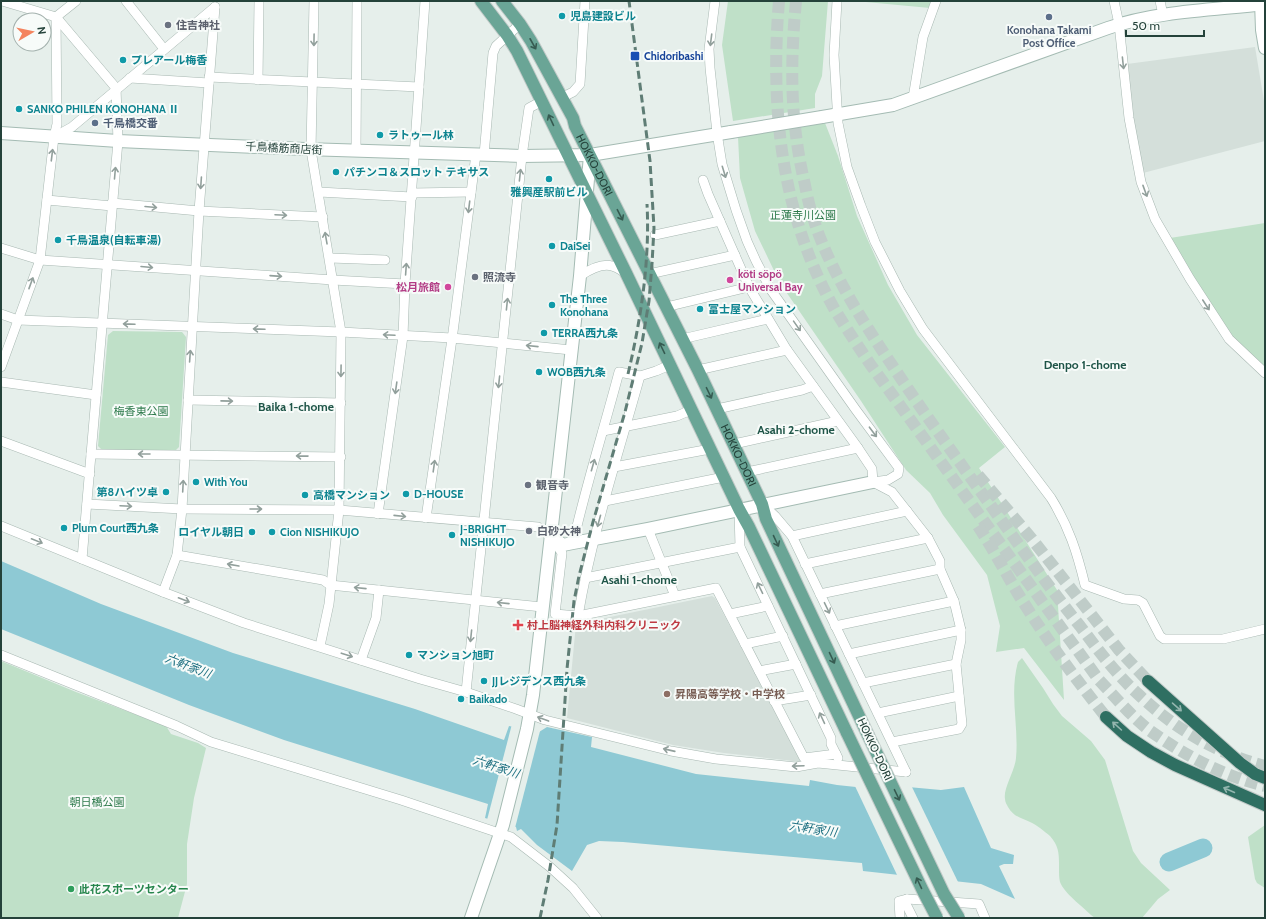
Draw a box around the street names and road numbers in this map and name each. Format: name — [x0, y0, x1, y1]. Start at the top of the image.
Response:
street label: HOKKO-DORI — [573, 132, 616, 198]
street label: 千鳥橋筋商店街 — [245, 139, 323, 157]
street label: HOKKO-DORI — [718, 422, 760, 489]
street label: HOKKO-DORI — [854, 715, 896, 783]

